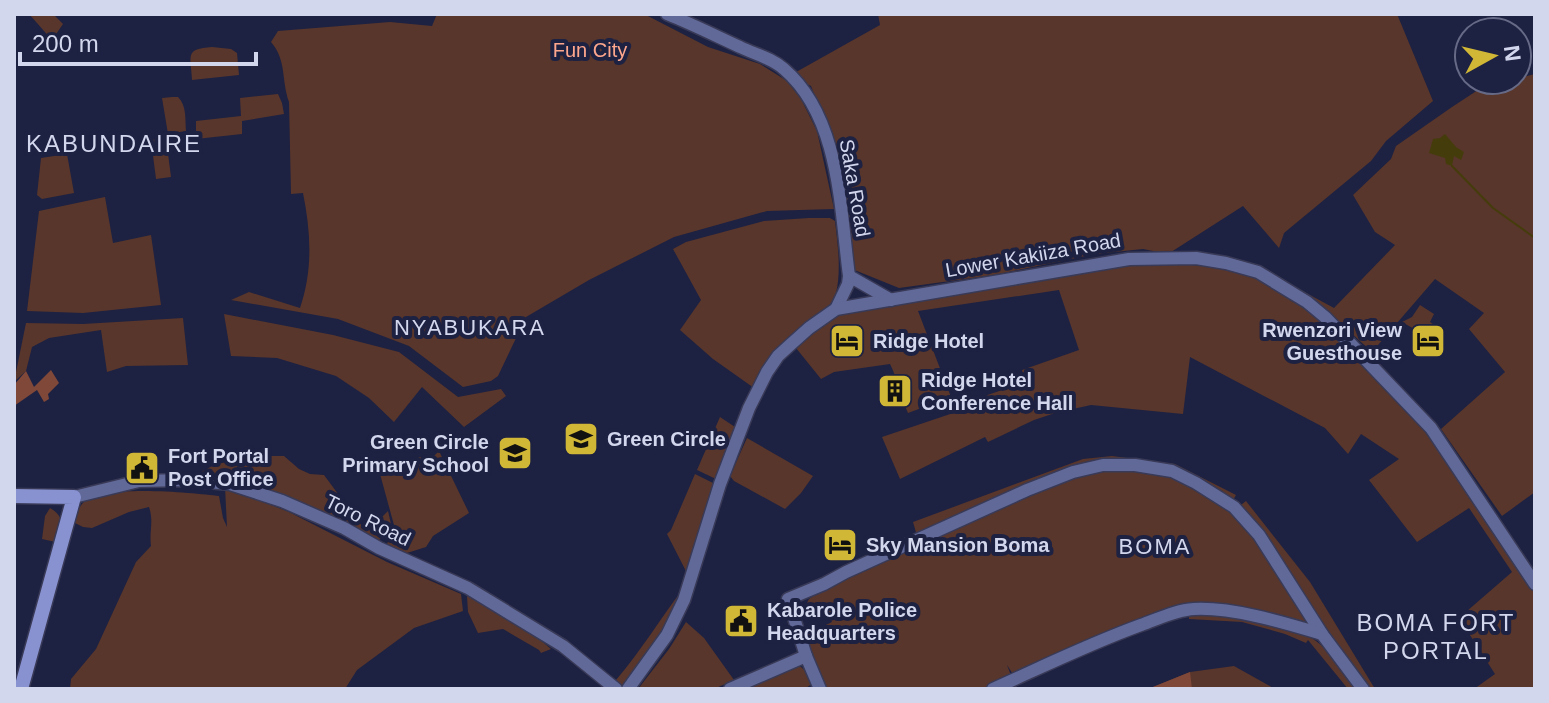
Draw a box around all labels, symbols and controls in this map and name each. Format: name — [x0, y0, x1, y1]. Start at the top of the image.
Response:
scale bar — [20, 16, 256, 66]
north arrow — [1453, 16, 1533, 96]
text: 200 m — [32, 30, 99, 57]
park label: Fun City — [553, 39, 627, 61]
text: N — [1499, 44, 1526, 63]
district label: KABUNDAIRE — [26, 130, 202, 157]
street label: Saka Road — [836, 137, 874, 239]
street label: Lower Kakiiza Road — [944, 229, 1122, 281]
district label: NYABUKARA — [394, 315, 546, 340]
place label: Rwenzori View Guesthouse — [1262, 319, 1402, 364]
hotel icon: Ridge Hotel — [828, 322, 866, 360]
hotel icon: Rwenzori View Guesthouse — [1409, 322, 1447, 360]
place label: Ridge Hotel — [873, 330, 984, 352]
place label: Ridge Hotel Conference Hall — [921, 369, 1073, 414]
building icon: Ridge Hotel Conference Hall — [876, 372, 914, 410]
school or university icon: Green Circle — [562, 420, 600, 458]
place label: Green Circle — [607, 428, 726, 450]
place label: Green Circle Primary School — [342, 431, 489, 476]
school or university icon: Green Circle Primary School — [496, 434, 534, 472]
place label: Fort Portal Post Office — [168, 445, 274, 490]
public building icon: Fort Portal Post Office — [123, 449, 161, 487]
street label: Toro Road — [322, 490, 414, 550]
hotel icon: Sky Mansion Boma — [821, 526, 859, 564]
place label: Sky Mansion Boma — [866, 534, 1050, 556]
district label: BOMA — [1119, 534, 1191, 559]
place label: Kabarole Police Headquarters — [767, 599, 917, 644]
public building icon: Kabarole Police Headquarters — [722, 602, 760, 640]
district label: BOMA FORT PORTAL — [1357, 609, 1515, 664]

